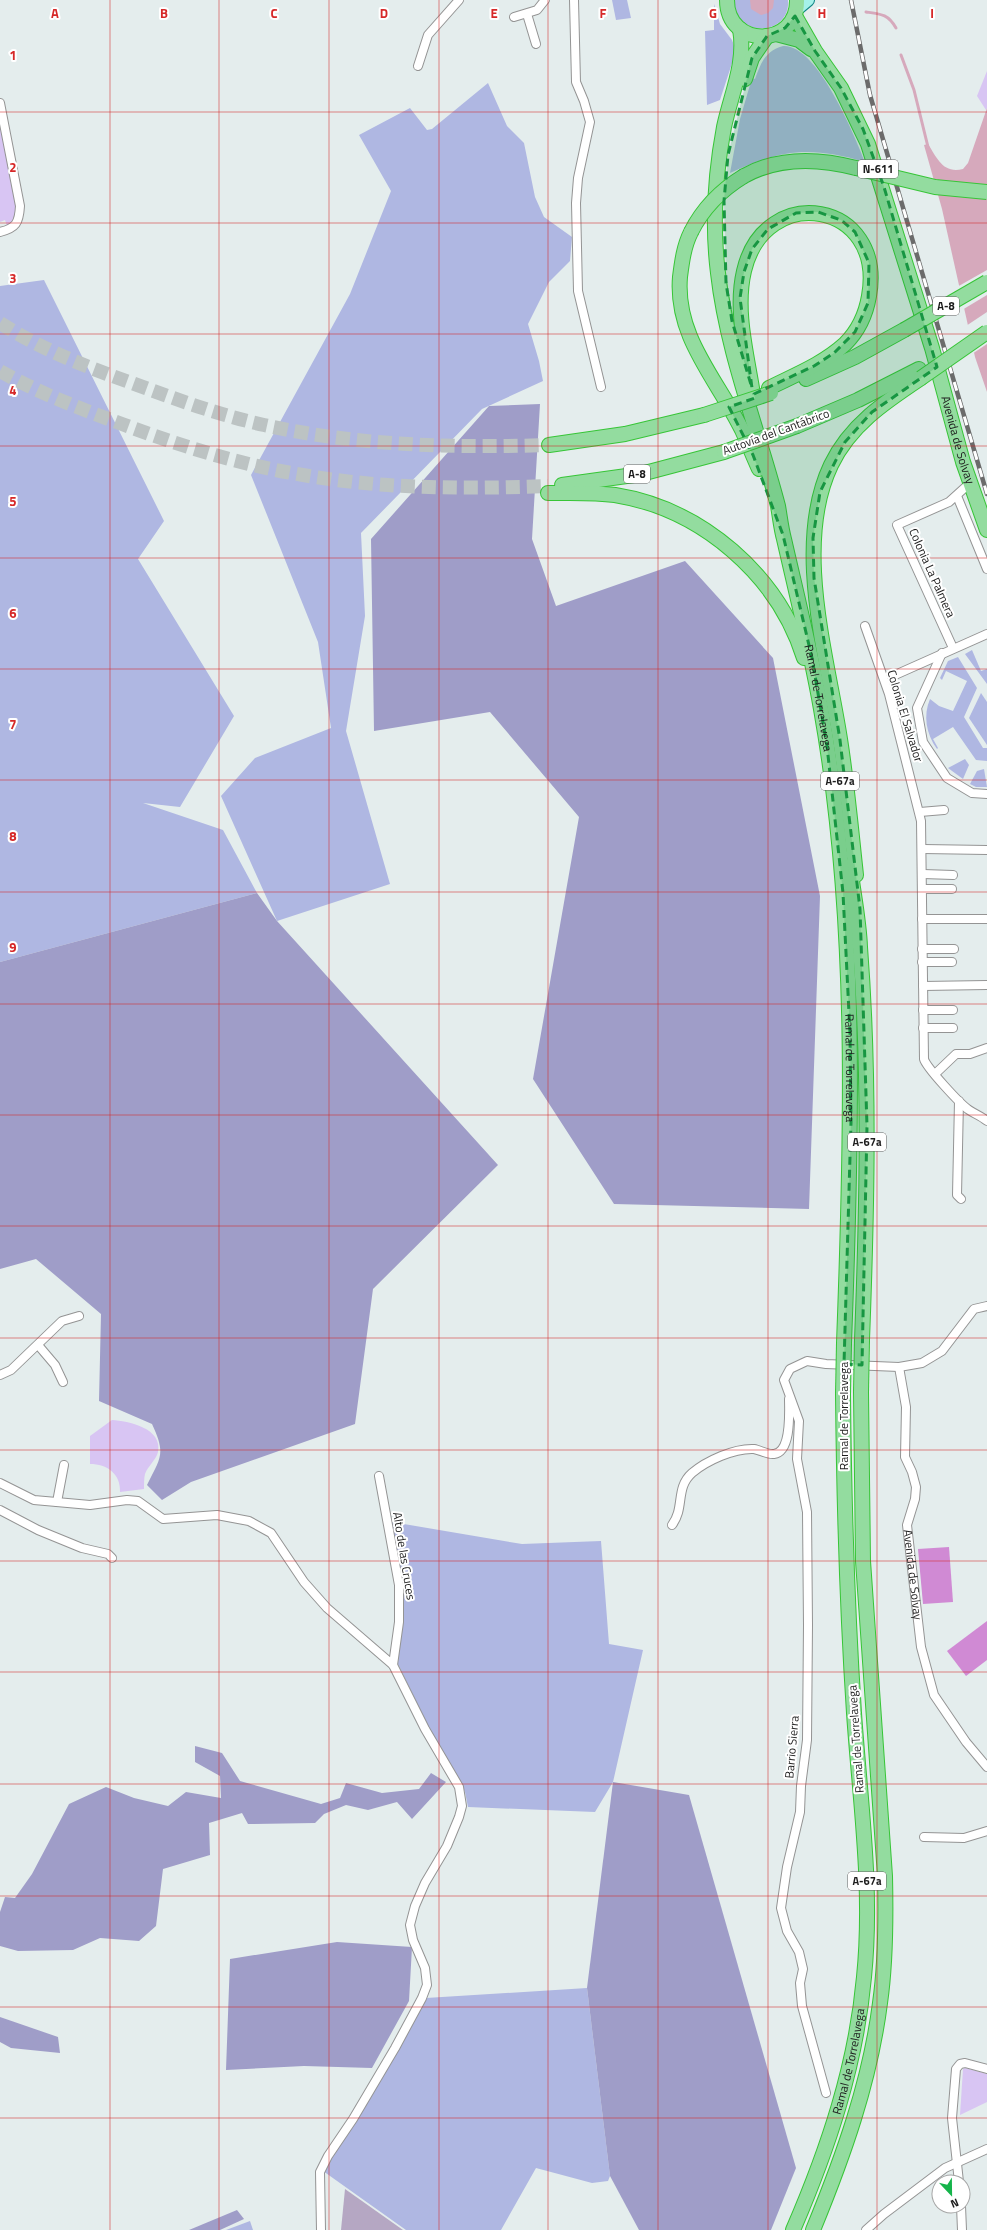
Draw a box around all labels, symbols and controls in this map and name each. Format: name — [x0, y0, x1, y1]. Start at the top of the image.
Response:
text: A — [51, 3, 59, 23]
text: B — [160, 3, 168, 23]
text: C — [270, 3, 278, 23]
text: D — [380, 3, 388, 23]
text: E — [490, 3, 498, 23]
text: F — [600, 3, 607, 23]
text: G — [709, 3, 717, 23]
text: H — [818, 3, 826, 23]
text: I — [930, 3, 934, 23]
text: 1 — [9, 45, 17, 65]
text: 2 — [9, 157, 17, 177]
road number: N-611 — [858, 160, 898, 178]
text: 3 — [9, 268, 17, 288]
road number: A-8 — [933, 297, 959, 315]
text: 4 — [9, 380, 17, 400]
street label: Avenida de Solvay — [936, 394, 980, 487]
street label: Autovía del Cantábrico — [720, 403, 832, 460]
road number: A-8 — [624, 465, 650, 483]
text: 5 — [9, 491, 17, 511]
street label: Colonia La Palmera — [904, 525, 961, 621]
text: 6 — [9, 603, 17, 623]
street label: Ramal de Torrelavega — [799, 643, 838, 753]
street label: Colonia El Salvador — [882, 667, 929, 764]
text: 7 — [9, 714, 17, 734]
road number: A-67a — [821, 772, 859, 790]
text: 8 — [9, 826, 17, 846]
text: 9 — [9, 937, 17, 957]
street label: Ramal de Torrelavega — [840, 1014, 860, 1122]
road number: A-67a — [848, 1133, 886, 1151]
street label: Ramal de Torrelavega — [834, 1362, 853, 1470]
street label: Alto de las Cruces — [388, 1510, 421, 1602]
street label: Avenida de Solvay — [899, 1528, 928, 1621]
street label: Ramal de Torrelavega — [842, 1684, 869, 1794]
street label: Barrio Sierra — [779, 1715, 804, 1779]
road number: A-67a — [848, 1872, 886, 1890]
street label: Ramal de Torrelavega — [827, 2007, 869, 2117]
north arrow — [931, 2174, 971, 2214]
text: N — [948, 2194, 961, 2212]

